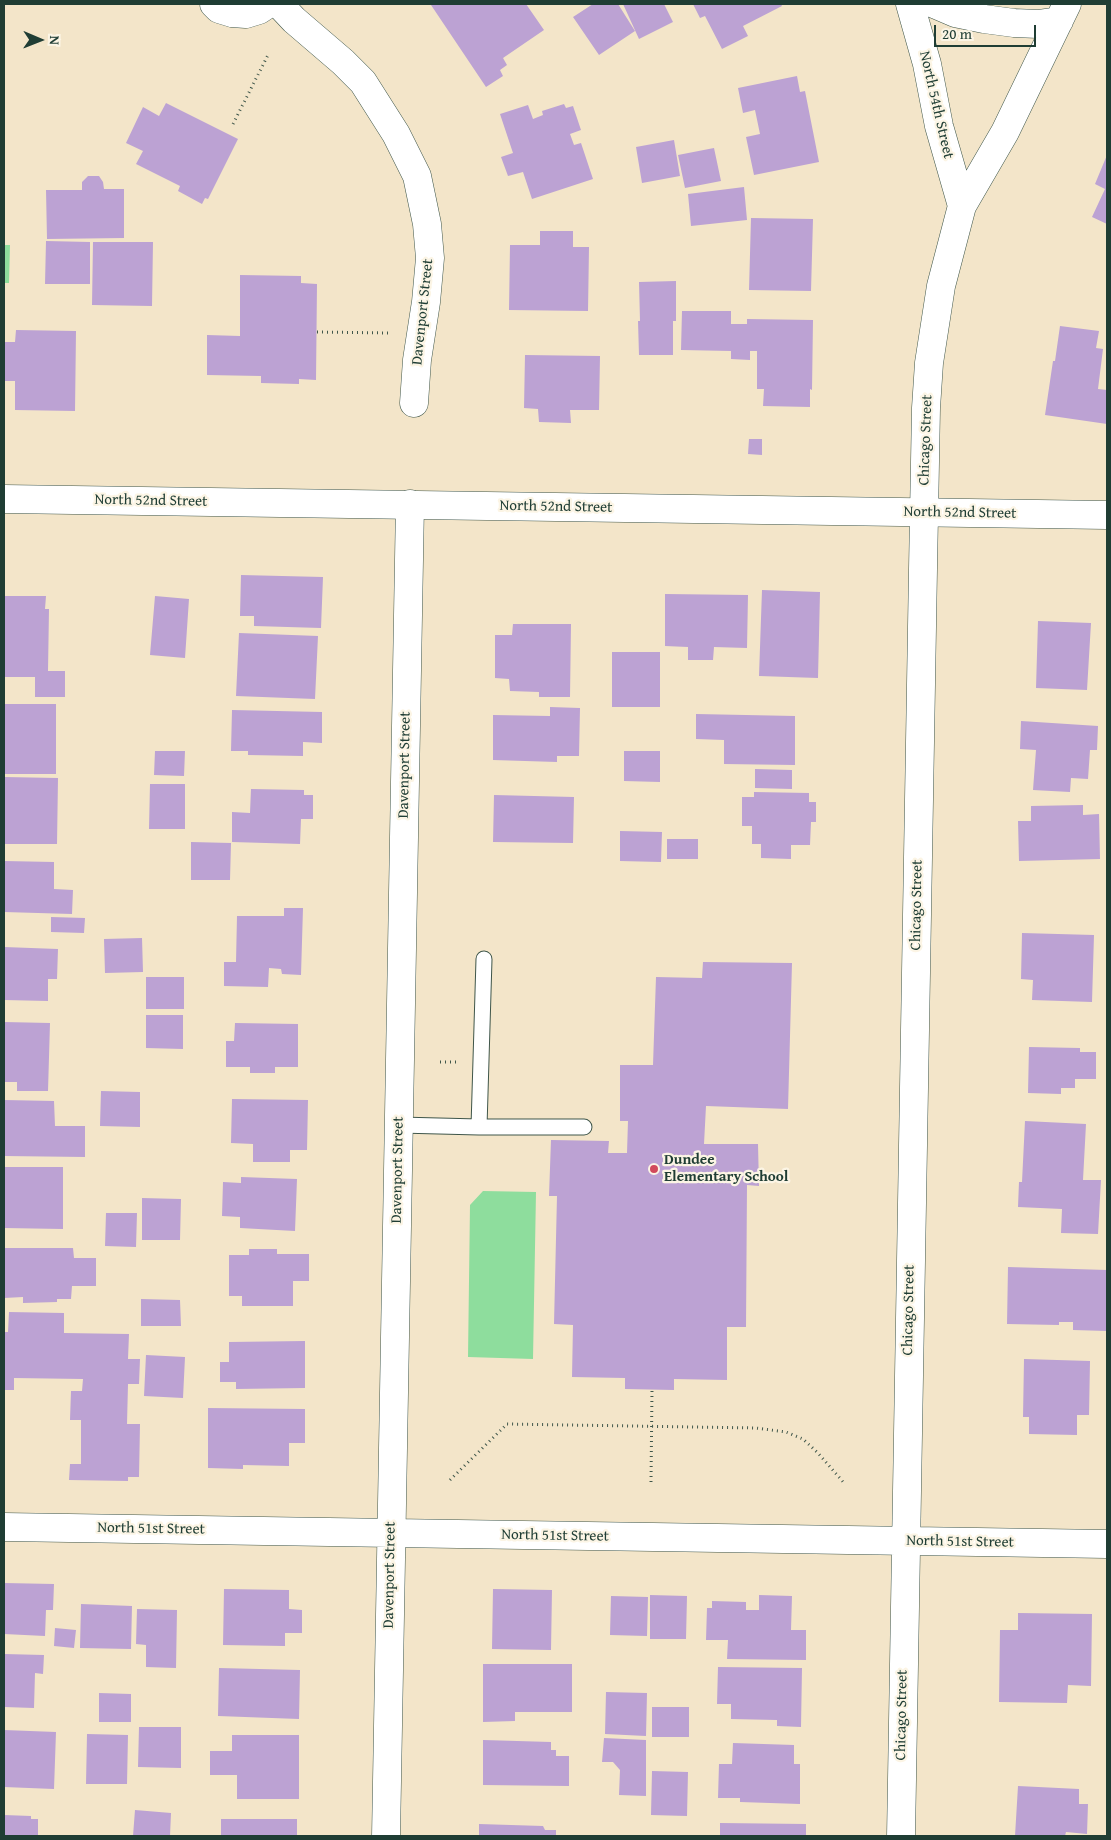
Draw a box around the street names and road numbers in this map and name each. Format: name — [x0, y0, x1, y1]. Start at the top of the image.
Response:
street label: North 54th Street — [915, 49, 957, 161]
street label: Davenport Street — [408, 258, 438, 366]
street label: Chicago Street — [915, 394, 937, 486]
street label: North 52nd Street — [94, 491, 208, 511]
street label: North 52nd Street — [499, 497, 613, 517]
street label: North 52nd Street — [903, 503, 1017, 523]
street label: Davenport Street — [395, 711, 415, 819]
street label: Chicago Street — [907, 859, 927, 951]
street label: Davenport Street — [388, 1116, 408, 1224]
street label: Chicago Street — [899, 1264, 919, 1356]
street label: North 51st Street — [97, 1519, 205, 1539]
street label: Davenport Street — [380, 1521, 400, 1629]
street label: North 51st Street — [501, 1526, 609, 1546]
street label: North 51st Street — [906, 1532, 1014, 1552]
street label: Chicago Street — [892, 1669, 912, 1761]

